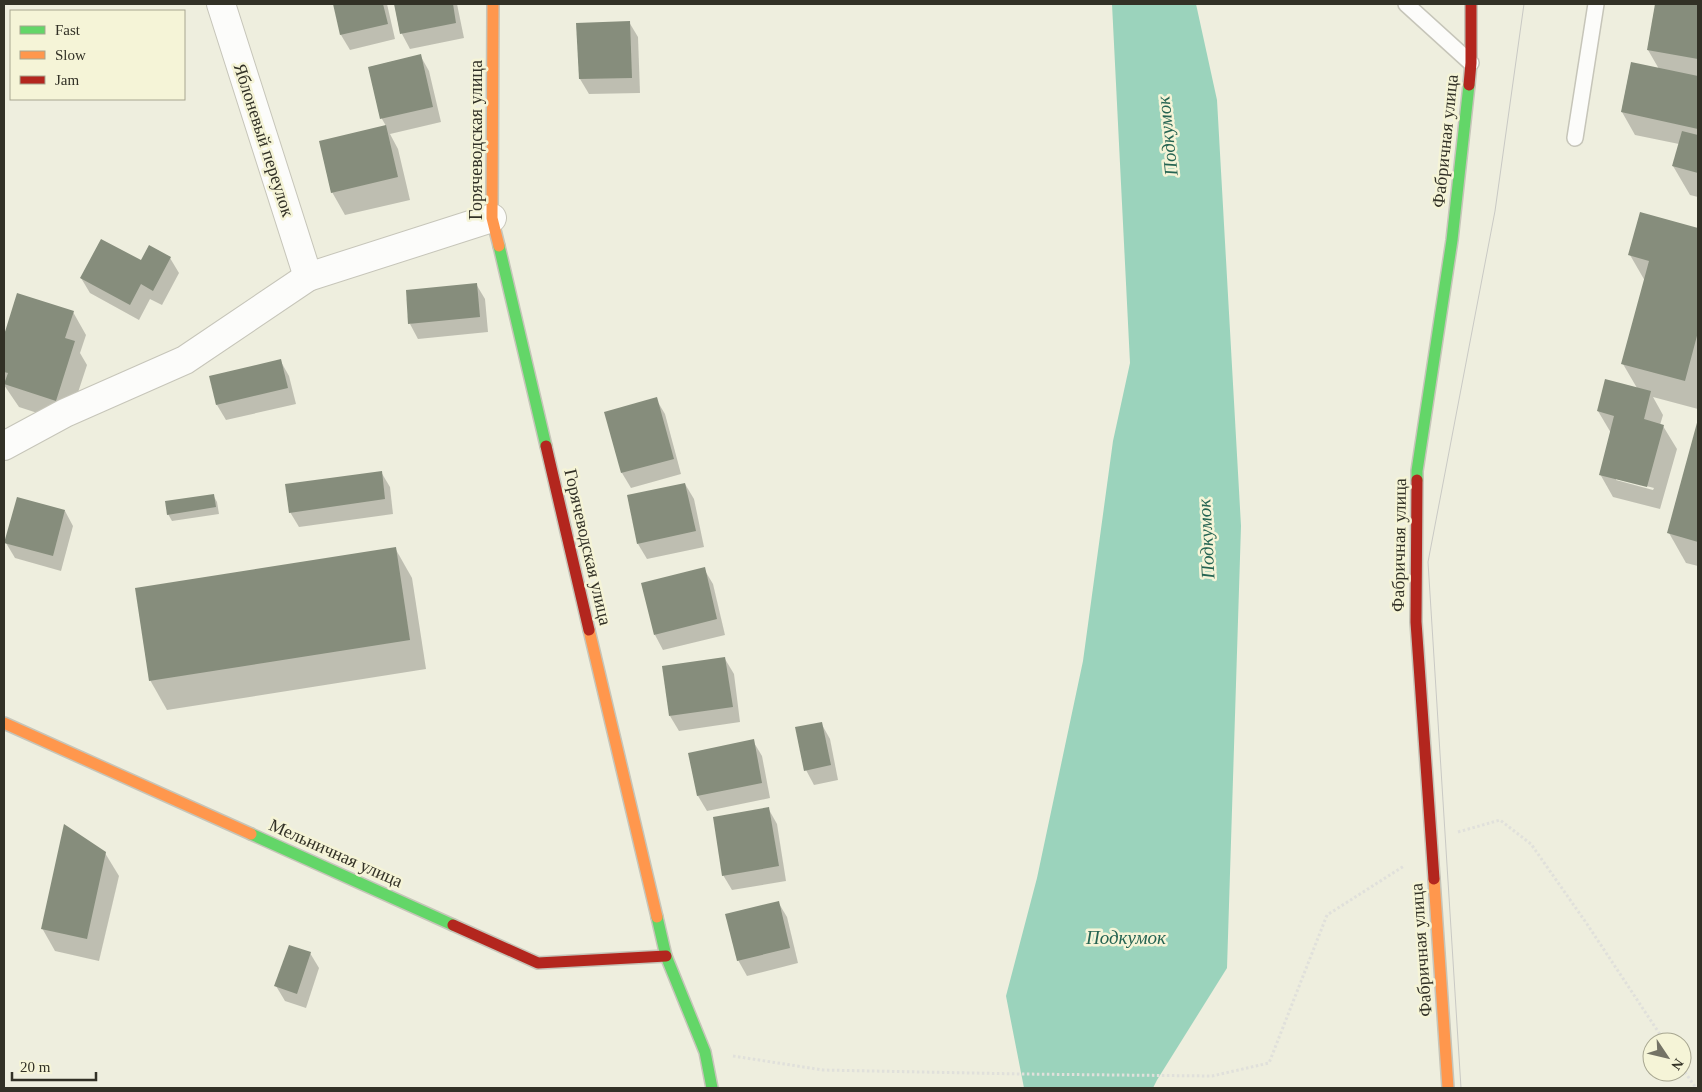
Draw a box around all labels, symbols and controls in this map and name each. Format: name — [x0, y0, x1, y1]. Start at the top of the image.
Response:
legend — [10, 10, 185, 100]
text: Fast — [55, 22, 81, 38]
text: Slow — [55, 47, 86, 63]
street label: Горячеводская улица — [466, 60, 486, 220]
street label: Яблоневый переулок — [230, 61, 298, 219]
text: Jam — [55, 72, 79, 88]
street label: Фабричная улица — [1428, 73, 1462, 209]
water label: Подкумок — [1152, 94, 1182, 178]
street label: Горячеводская улица — [560, 467, 616, 627]
street label: Фабричная улица — [1388, 478, 1410, 612]
water label: Подкумок — [1193, 497, 1219, 580]
street label: Мельничная улица — [266, 815, 406, 891]
street label: Фабричная улица — [1406, 883, 1436, 1017]
water label: Подкумок — [1085, 927, 1167, 948]
north arrow — [1642, 1032, 1692, 1082]
scale bar — [12, 1050, 96, 1082]
text: N — [1668, 1056, 1686, 1073]
text: 20 m — [20, 1059, 51, 1075]

